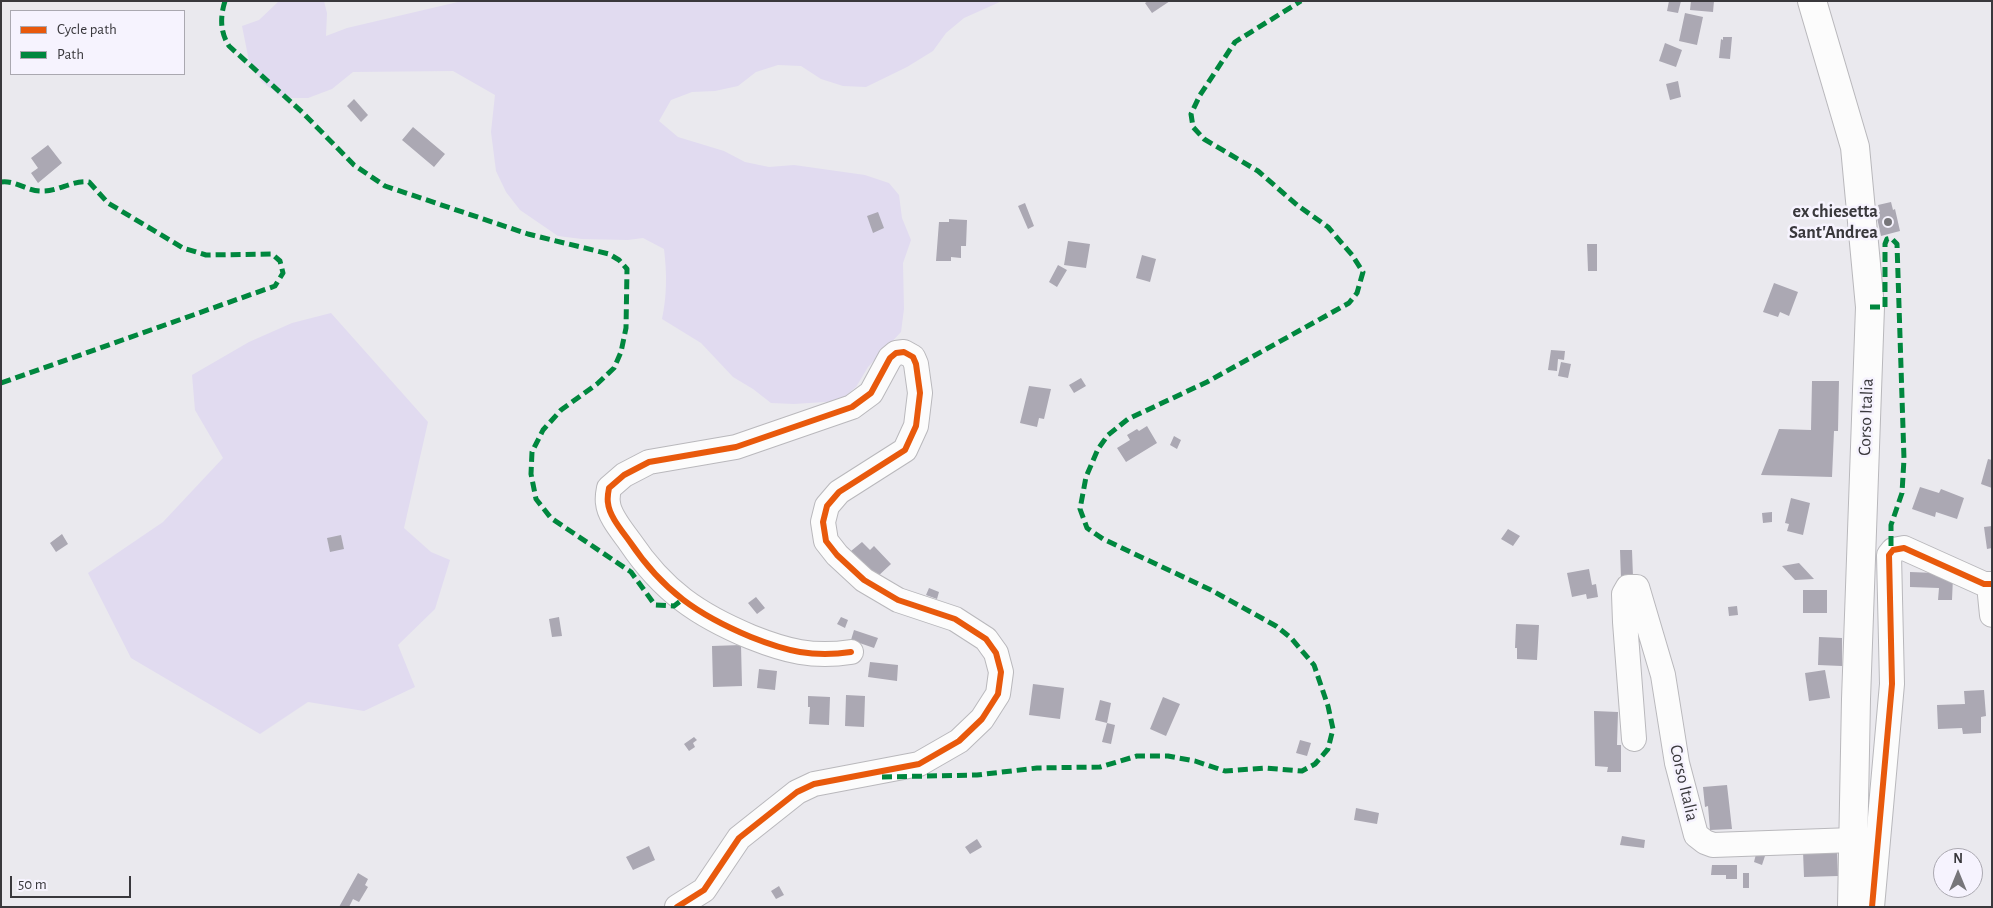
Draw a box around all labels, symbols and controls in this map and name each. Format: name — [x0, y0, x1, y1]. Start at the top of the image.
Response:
legend — [10, 10, 185, 75]
text: Cycle path — [57, 22, 117, 37]
text: Path — [57, 47, 84, 62]
place label: ex chiesetta Sant'Andrea — [1789, 201, 1878, 243]
marker: ex chiesetta Sant'Andrea — [1882, 216, 1894, 228]
street label: Corso Italia — [1854, 378, 1878, 456]
street label: Corso Italia — [1665, 743, 1703, 823]
north arrow — [1933, 848, 1983, 898]
text: N — [1953, 852, 1963, 866]
scale bar — [12, 866, 134, 898]
text: 50 m — [18, 877, 47, 892]

